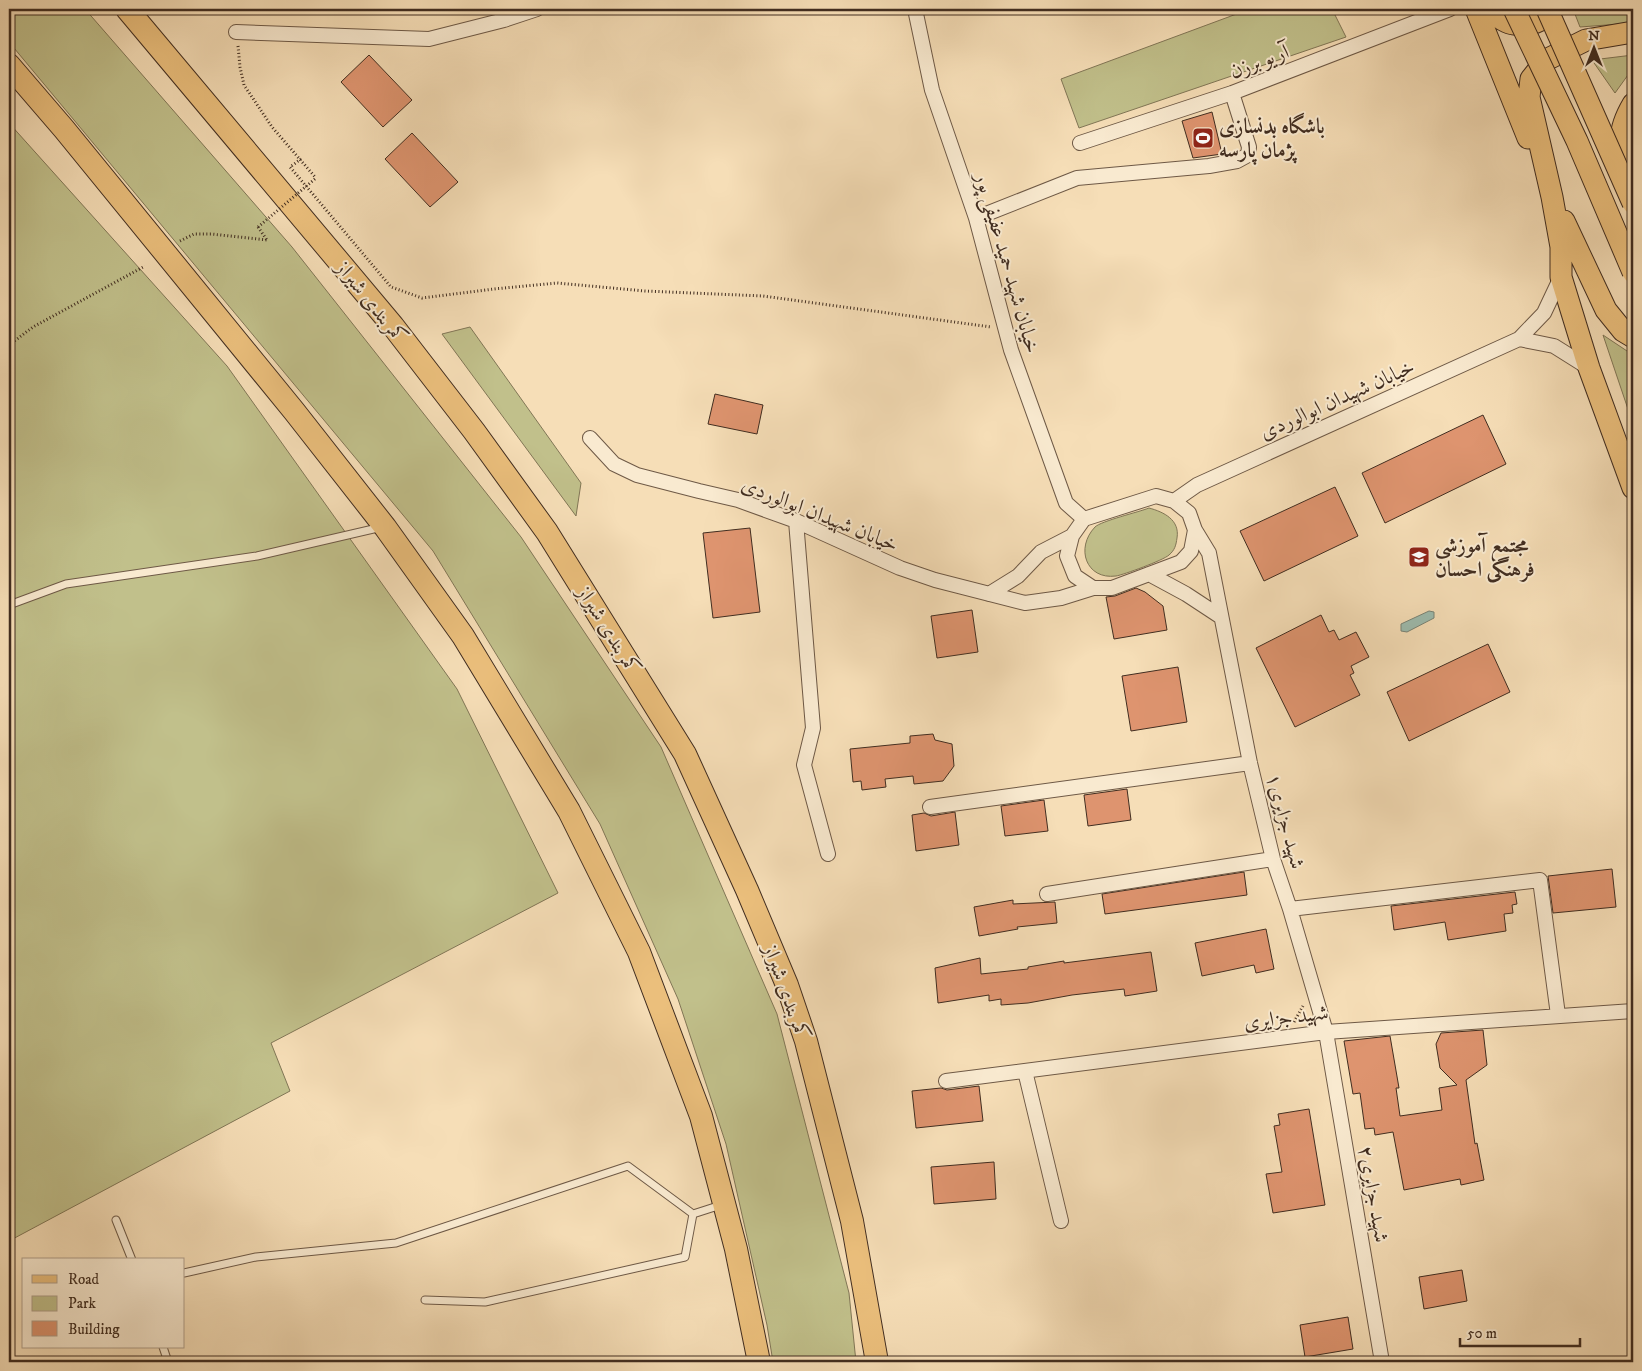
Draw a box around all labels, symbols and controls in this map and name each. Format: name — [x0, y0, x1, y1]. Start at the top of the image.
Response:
north arrow — [1570, 22, 1620, 72]
text: N — [1588, 27, 1600, 45]
street label: آریو برزن — [1226, 37, 1295, 85]
place label: باشگاه بدنسازی پژمان پارسه — [1219, 112, 1325, 165]
sports icon: باشگاه بدنسازی پژمان پارسه — [1191, 126, 1215, 150]
street label: خیابان شهید حمید عفیفی پور — [967, 168, 1045, 357]
street label: کمربندی شیراز — [328, 254, 413, 350]
street label: خیابان شهیدان ابوالوردی — [1256, 354, 1419, 446]
street label: خیابان شهیدان ابوالوردی — [737, 472, 902, 558]
place label: مجتمع آموزشی فرهنگی احسان — [1435, 532, 1535, 583]
school or university icon: مجتمع آموزشی فرهنگی احسان — [1407, 545, 1431, 569]
street label: کمربندی شیراز — [569, 579, 646, 680]
street label: شهید جزایری۱ — [1260, 771, 1310, 872]
street label: کمربندی شیراز — [756, 939, 815, 1044]
street label: شهید جزایری — [1242, 1000, 1330, 1036]
street label: شهید جزایری۲ — [1352, 1144, 1394, 1245]
legend — [22, 1258, 185, 1348]
text: Road — [68, 1270, 100, 1289]
text: Park — [68, 1294, 97, 1313]
scale bar — [1460, 1316, 1580, 1348]
text: Building — [68, 1320, 120, 1339]
text: 50 m — [1467, 1324, 1497, 1343]

